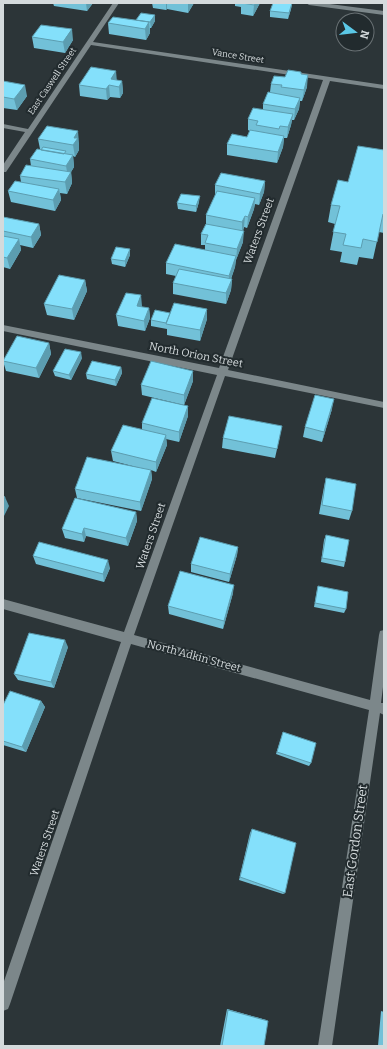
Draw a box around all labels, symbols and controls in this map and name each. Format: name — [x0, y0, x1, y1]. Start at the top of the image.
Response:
north arrow — [335, 12, 375, 52]
text: N — [357, 29, 372, 41]
street label: East Caswell Street — [26, 45, 79, 116]
street label: Vance Street — [211, 47, 266, 65]
street label: Waters Street — [241, 196, 277, 266]
street label: North Orion Street — [148, 340, 244, 370]
street label: Waters Street — [134, 501, 168, 571]
street label: North Adkin Street — [146, 637, 242, 675]
street label: East Gordon Street — [340, 783, 370, 898]
street label: Waters Street — [28, 808, 62, 878]

